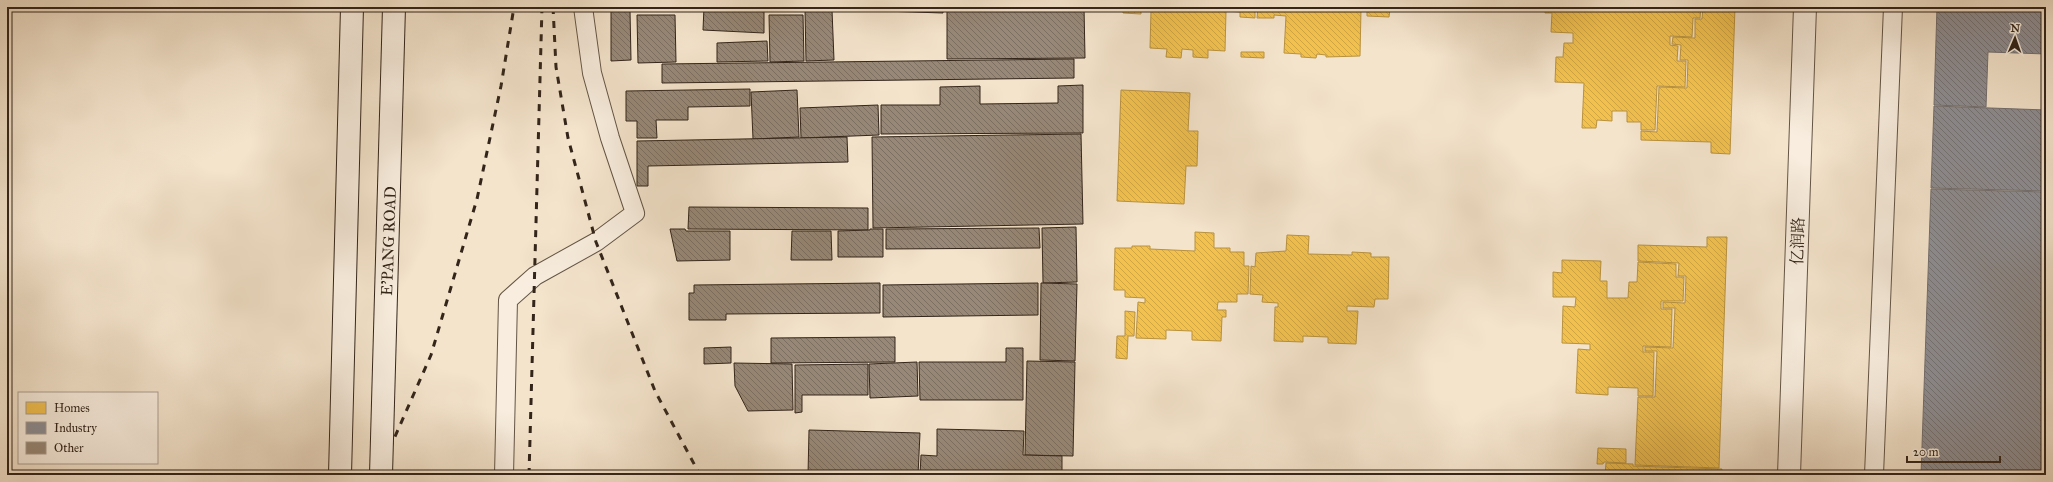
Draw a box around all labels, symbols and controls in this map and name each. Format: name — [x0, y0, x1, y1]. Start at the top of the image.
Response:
north arrow — [1995, 18, 2035, 58]
text: N — [2010, 22, 2021, 35]
street label: E'PANG ROAD — [377, 186, 400, 296]
street label: 亿润路 — [1787, 217, 1808, 265]
legend — [18, 392, 158, 464]
text: Homes — [54, 401, 90, 415]
text: Industry — [54, 421, 97, 435]
scale bar — [1907, 438, 2000, 464]
text: Other — [54, 441, 84, 455]
text: 20 m — [1913, 445, 1939, 459]

